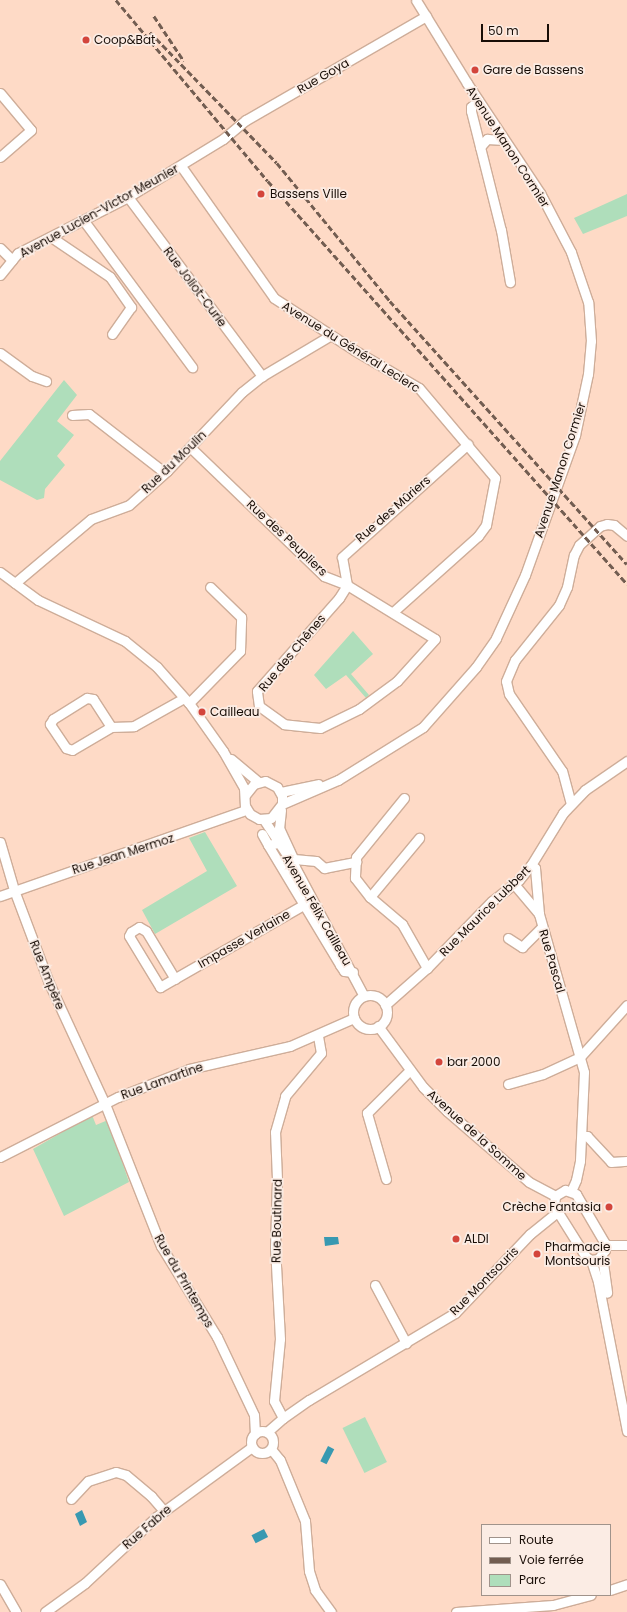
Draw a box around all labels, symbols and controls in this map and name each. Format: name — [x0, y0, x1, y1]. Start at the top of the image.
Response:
scale bar — [483, 16, 551, 42]
text: 50 m — [488, 22, 519, 39]
place label: Coop&Bat — [94, 33, 155, 47]
marker: Coop&Bat — [81, 35, 91, 45]
street label: Rue Goya — [295, 55, 351, 97]
place label: Gare de Bassens — [483, 63, 584, 77]
marker: Gare de Bassens — [470, 65, 480, 75]
street label: Avenue Manon Cormier — [463, 84, 553, 210]
street label: Avenue Lucien-Victor Meunier — [17, 161, 181, 261]
place label: Bassens Ville — [270, 187, 347, 201]
marker: Bassens Ville — [255, 188, 267, 200]
street label: Rue Joliot-Curie — [160, 244, 230, 330]
street label: Avenue du Général Leclerc — [279, 299, 423, 395]
street label: Avenue Manon Cormier — [531, 400, 589, 540]
street label: Rue du Moulin — [139, 428, 209, 496]
street label: Rue des Mûriers — [353, 473, 433, 545]
street label: Rue des Peupliers — [244, 497, 330, 579]
street label: Rue des Chênes — [255, 611, 329, 695]
place label: Cailleau — [210, 705, 259, 719]
marker: Cailleau — [197, 707, 207, 717]
street label: Rue Jean Mermoz — [70, 831, 176, 877]
street label: Avenue Félix Cailleau — [279, 852, 355, 968]
street label: Rue Maurice Lubbert — [437, 863, 533, 959]
street label: Impasse Verlaine — [195, 907, 293, 971]
street label: Rue Pascal — [536, 928, 568, 994]
street label: Rue Ampère — [27, 938, 67, 1012]
place label: bar 2000 — [447, 1055, 500, 1069]
marker: bar 2000 — [434, 1057, 444, 1067]
street label: Rue Lamartine — [119, 1059, 205, 1103]
street label: Avenue de la Somme — [425, 1087, 529, 1183]
street label: Rue Boutinard — [269, 1179, 285, 1263]
place label: Crèche Fantasia — [503, 1200, 601, 1214]
marker: Crèche Fantasia — [604, 1202, 614, 1212]
street label: Rue du Printemps — [151, 1232, 217, 1330]
place label: ALDI — [464, 1232, 489, 1246]
marker: ALDI — [451, 1234, 461, 1244]
place label: Pharmacie Montsouris — [545, 1240, 610, 1268]
street label: Rue Montsouris — [447, 1244, 521, 1318]
marker: Pharmacie Montsouris — [532, 1249, 542, 1259]
street label: Rue Fabre — [120, 1502, 174, 1552]
legend — [481, 1524, 611, 1596]
text: Route — [519, 1531, 553, 1548]
text: Voie ferrée — [519, 1551, 584, 1568]
text: Parc — [519, 1571, 546, 1588]

